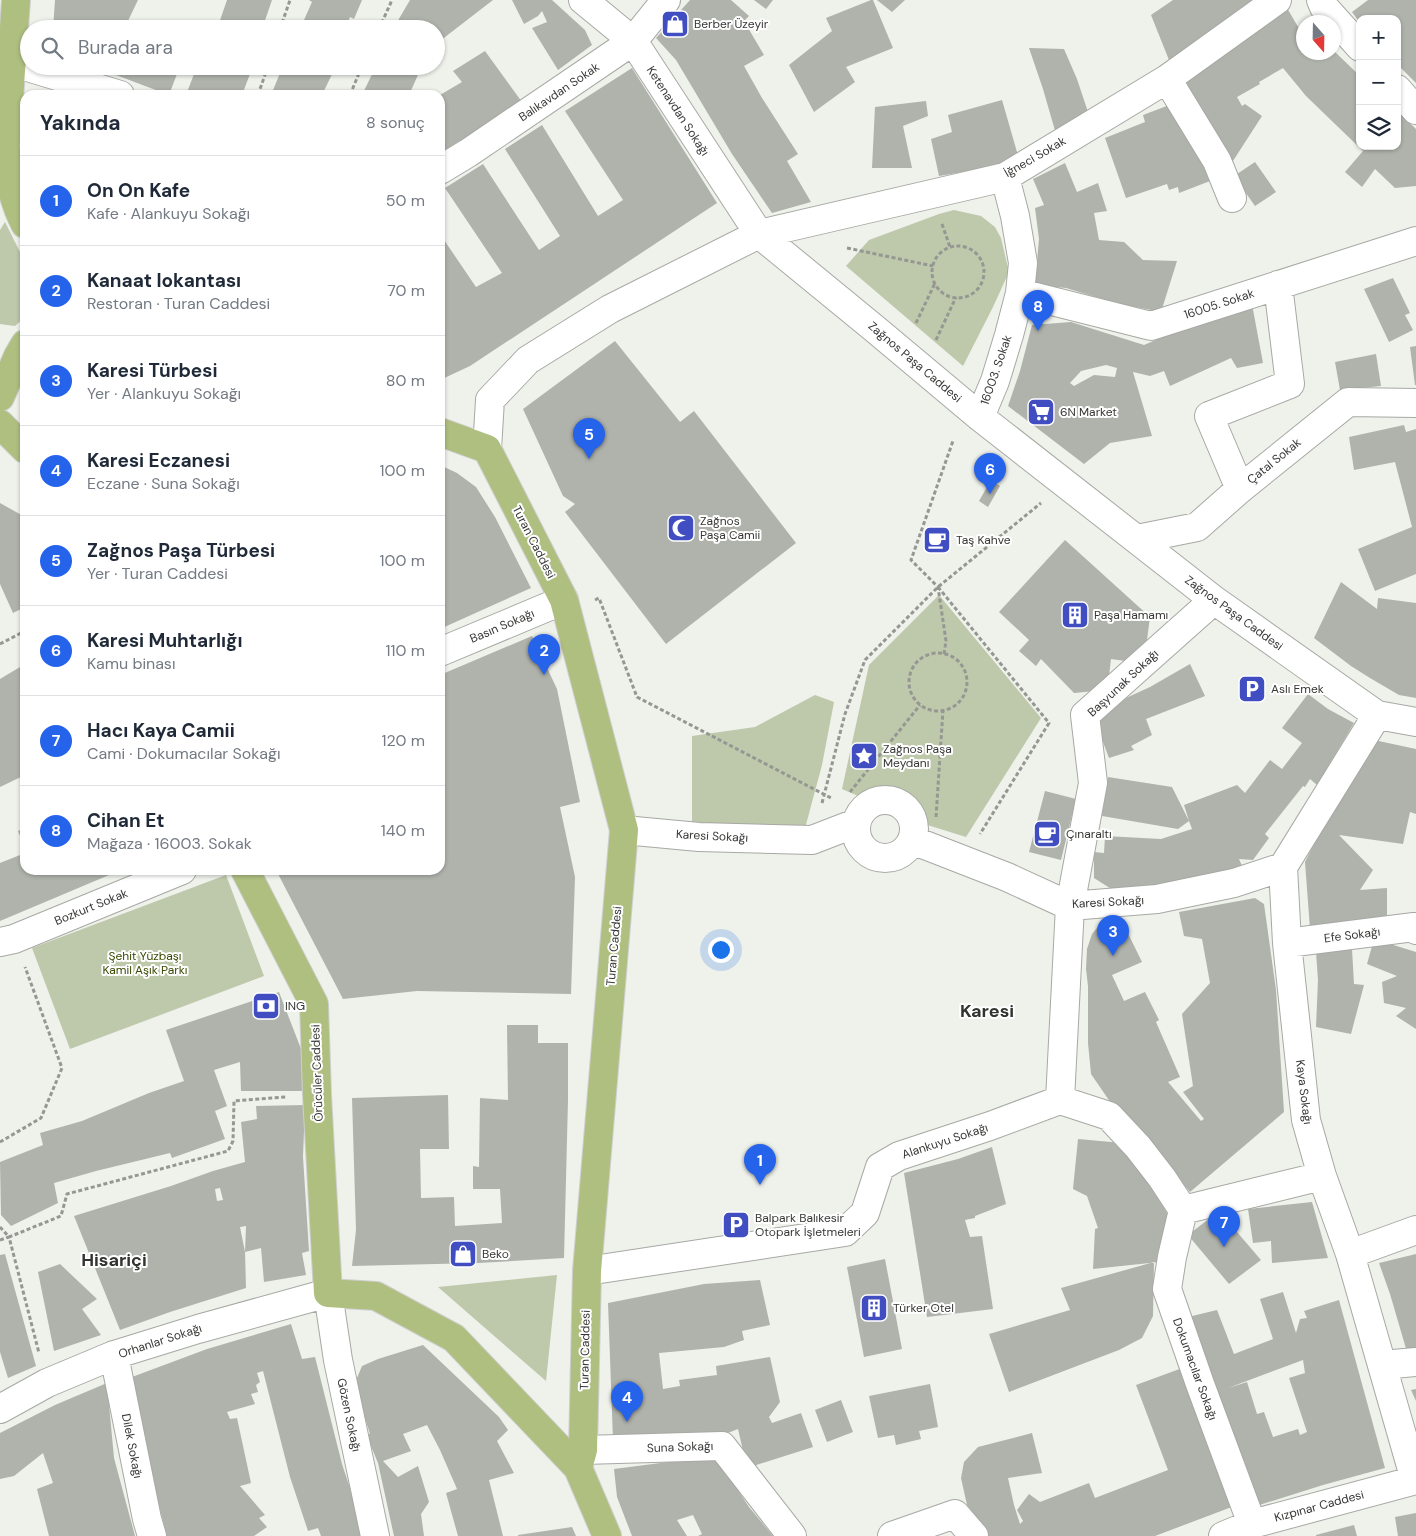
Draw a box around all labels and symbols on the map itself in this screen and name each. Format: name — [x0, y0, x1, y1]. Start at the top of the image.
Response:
shop icon: Berber Üzeyir — [660, 9, 690, 39]
north arrow — [1296, 15, 1341, 60]
place label: Berber Üzeyir — [694, 16, 769, 32]
street label: Balıkavdan Sokak — [515, 59, 603, 125]
street label: Ketenavdan Sokağı — [643, 63, 713, 159]
street label: İğneci Sokak — [1001, 133, 1069, 181]
street label: 16005. Sokak — [1182, 285, 1256, 323]
pin: 8 — [1022, 290, 1054, 331]
street label: Zağnos Paşa Caddesi — [865, 318, 965, 406]
street label: 16003. Sokak — [977, 333, 1015, 407]
supermarket icon: 6N Market — [1026, 397, 1056, 427]
place label: 6N Market — [1060, 404, 1117, 420]
pin: 5 — [573, 418, 605, 459]
street label: Çatal Sokak — [1244, 434, 1304, 488]
pin: 6 — [974, 453, 1006, 494]
street label: Turan Caddesi — [509, 503, 559, 581]
mosque icon: Zağnos Paşa Camii — [666, 513, 696, 543]
place label: Zağnos Paşa Camii — [700, 513, 760, 543]
cafe icon: Taş Kahve — [922, 525, 952, 555]
place label: Taş Kahve — [956, 532, 1011, 548]
street label: Zağnos Paşa Caddesi — [1182, 572, 1286, 654]
building icon: Paşa Hamamı — [1060, 600, 1090, 630]
street label: Basın Sokağı — [467, 605, 537, 647]
place label: Paşa Hamamı — [1094, 607, 1168, 623]
pin: 2 — [528, 634, 560, 675]
street label: Başyunak Sokağı — [1084, 646, 1162, 720]
parking icon: Aslı Emek — [1237, 674, 1267, 704]
place label: Aslı Emek — [1271, 681, 1324, 697]
place icon: Zağnos Paşa Meydanı — [849, 741, 879, 771]
place label: Zağnos Paşa Meydanı — [883, 741, 952, 771]
cafe icon: Çınaraltı — [1032, 819, 1062, 849]
street label: Karesi Sokağı — [676, 826, 748, 846]
place label: Çınaraltı — [1066, 826, 1112, 842]
street label: Bozkurt Sokak — [52, 885, 130, 929]
street label: Karesi Sokağı — [1072, 892, 1144, 912]
street label: Turan Caddesi — [603, 906, 625, 986]
pin: 3 — [1097, 915, 1129, 956]
street label: Efe Sokağı — [1323, 924, 1381, 946]
your location — [708, 937, 734, 963]
park label: Şehit Yüzbaşı Kamil Aşık Parkı — [103, 948, 187, 978]
bank icon: ING — [251, 991, 281, 1021]
place label: ING — [285, 998, 305, 1014]
district label: Karesi — [960, 999, 1014, 1023]
street label: Örücüler Caddesi — [307, 1024, 327, 1122]
street label: Kaya Sokağı — [1292, 1059, 1316, 1125]
street label: Alankuyu Sokağı — [900, 1120, 990, 1162]
pin: 1 — [744, 1144, 776, 1185]
pin: 7 — [1208, 1206, 1240, 1247]
parking icon: Balpark Balıkesir Otopark İşletmeleri — [721, 1210, 751, 1240]
place label: Balpark Balıkesir Otopark İşletmeleri — [755, 1210, 861, 1240]
shop icon: Beko — [448, 1239, 478, 1269]
place label: Beko — [482, 1246, 509, 1262]
district label: Hisariçi — [81, 1248, 147, 1272]
building icon: Türker Otel — [859, 1293, 889, 1323]
place label: Türker Otel — [893, 1300, 954, 1316]
street label: Turan Caddesi — [576, 1310, 594, 1390]
street label: Dokumacılar Sokağı — [1169, 1316, 1221, 1422]
street label: Orhanlar Sokağı — [116, 1320, 204, 1362]
street label: Gözen Sokağı — [333, 1377, 365, 1453]
pin: 4 — [611, 1381, 643, 1422]
street label: Dilek Sokağı — [118, 1412, 146, 1480]
street label: Suna Sokağı — [647, 1438, 713, 1456]
street label: Kızpınar Caddesi — [1272, 1486, 1366, 1526]

